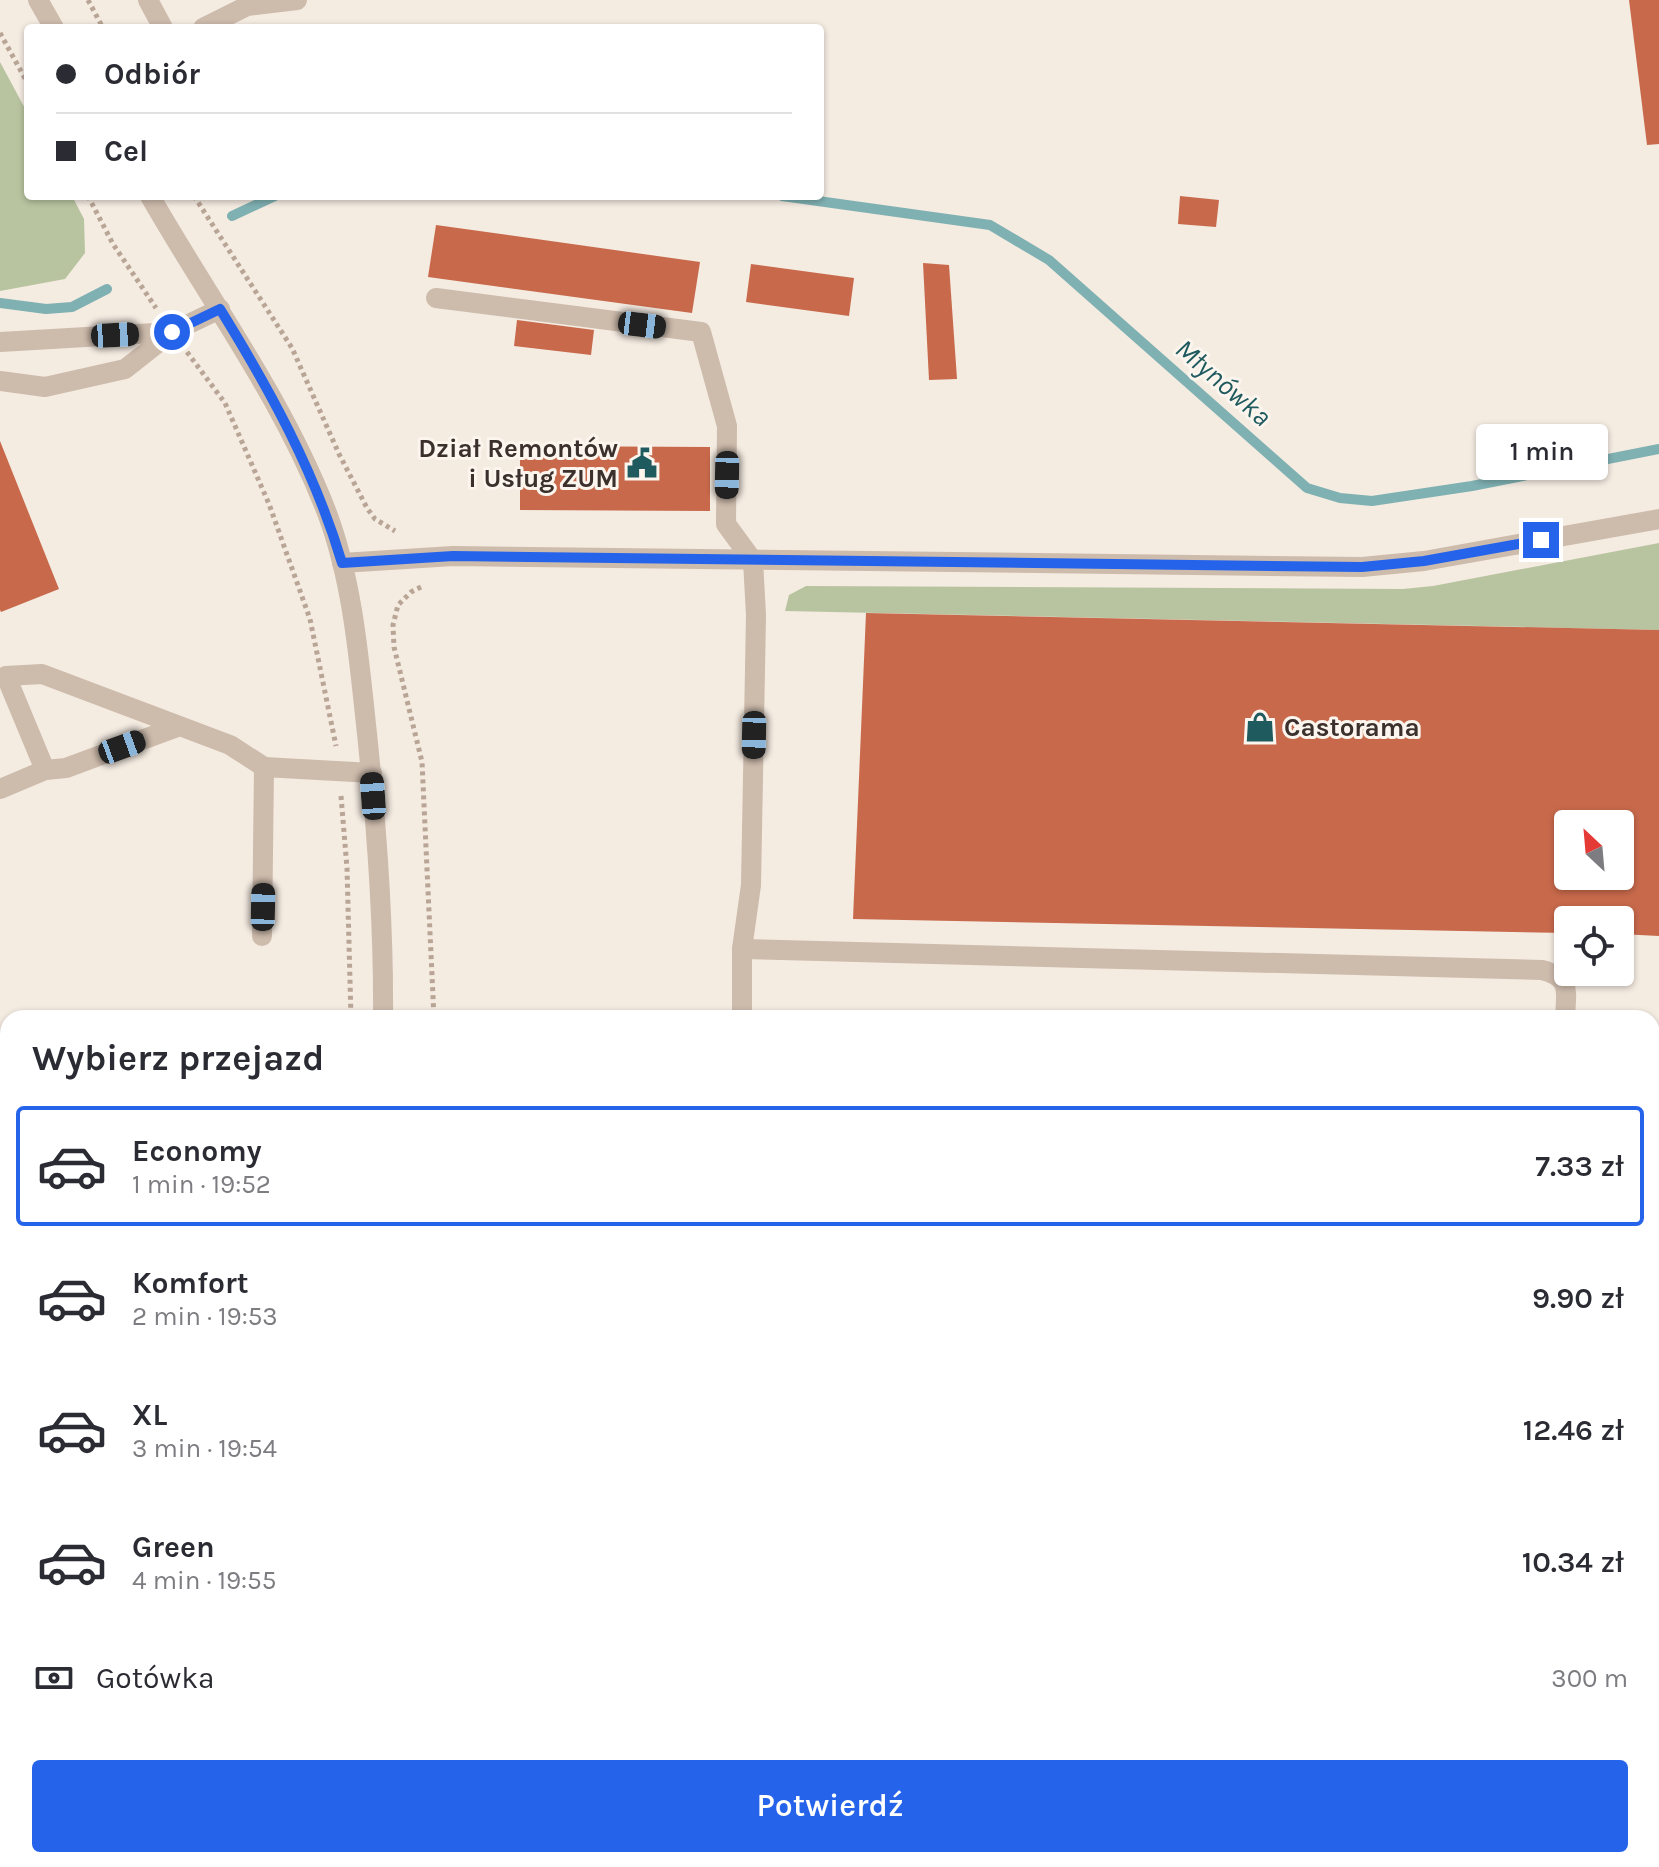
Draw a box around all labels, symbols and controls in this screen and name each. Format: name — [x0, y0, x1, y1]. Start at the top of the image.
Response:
text: Odbiór — [104, 56, 200, 92]
text: Cel — [104, 133, 148, 169]
car — [617, 310, 667, 340]
route start — [154, 314, 190, 350]
car — [90, 322, 140, 348]
water label: Młynówka — [1169, 332, 1278, 433]
callout: 1 min — [1475, 424, 1607, 480]
place label: Dział Remontów i Usług ZUM — [418, 433, 618, 494]
text: 1 min — [1510, 436, 1574, 467]
public building icon: Dział Remontów i Usług ZUM — [625, 446, 659, 480]
car — [715, 451, 739, 499]
route end — [1523, 522, 1559, 558]
shop icon: Castorama — [1243, 710, 1277, 744]
car — [742, 711, 766, 759]
place label: Castorama — [1284, 712, 1420, 743]
car — [95, 728, 149, 766]
car — [359, 771, 387, 821]
north arrow — [1554, 810, 1634, 890]
map controls — [1554, 810, 1634, 986]
car — [251, 883, 275, 931]
button: locate — [1554, 906, 1634, 986]
text: Wybierz przejazd — [32, 1037, 324, 1079]
icon: car — [36, 1130, 108, 1202]
text: Economy — [132, 1133, 262, 1169]
text: 7.33 zł — [1535, 1148, 1624, 1184]
text: 1 min · 19:52 — [132, 1169, 271, 1200]
icon: car — [36, 1262, 108, 1334]
text: Komfort — [132, 1265, 249, 1301]
text: 9.90 zł — [1532, 1280, 1624, 1316]
text: 2 min · 19:53 — [132, 1301, 278, 1332]
icon: car — [36, 1394, 108, 1466]
text: XL — [132, 1397, 167, 1433]
text: 12.46 zł — [1523, 1412, 1624, 1448]
text: 3 min · 19:54 — [132, 1433, 277, 1464]
icon: car — [36, 1526, 108, 1598]
text: Green — [132, 1529, 215, 1565]
text: 10.34 zł — [1522, 1544, 1624, 1580]
text: 4 min · 19:55 — [132, 1565, 276, 1596]
icon: cash — [32, 1656, 76, 1700]
text: Gotówka — [96, 1660, 215, 1696]
text: 300 m — [1551, 1663, 1628, 1694]
button: Potwierdź — [32, 1760, 1628, 1852]

